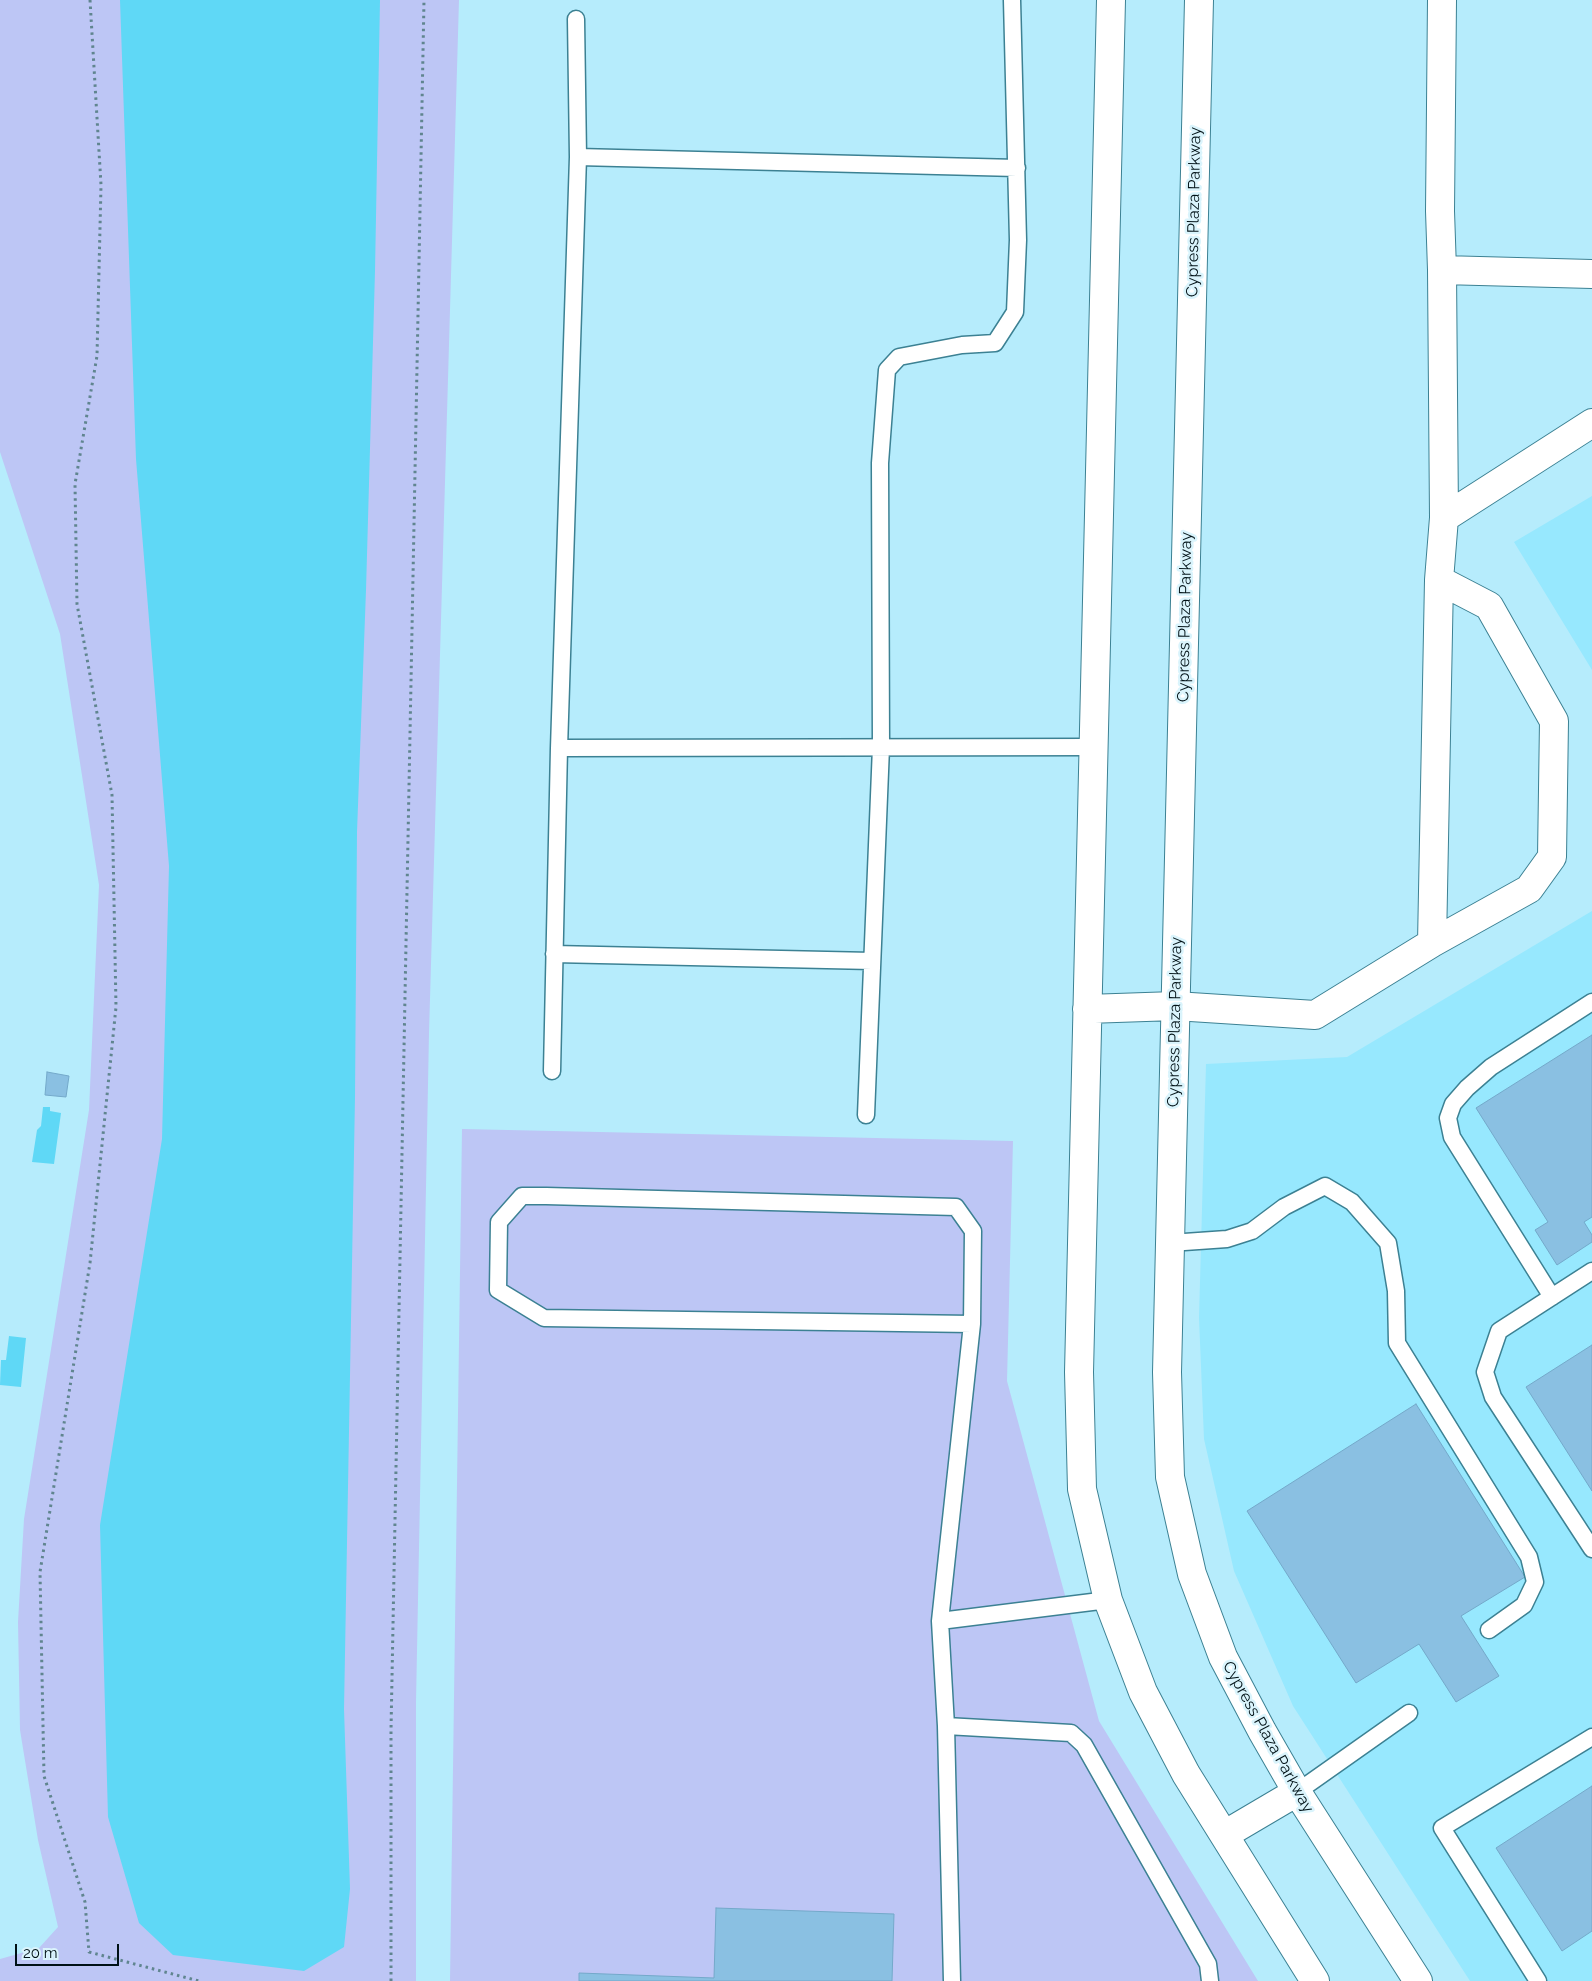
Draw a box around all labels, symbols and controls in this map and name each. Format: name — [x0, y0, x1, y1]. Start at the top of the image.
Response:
street label: Cypress Plaza Parkway — [1183, 127, 1205, 297]
street label: Cypress Plaza Parkway — [1174, 532, 1196, 702]
street label: Cypress Plaza Parkway — [1164, 937, 1186, 1107]
street label: Cypress Plaza Parkway — [1218, 1658, 1318, 1816]
scale bar — [18, 1934, 121, 1966]
text: 20 m — [23, 1944, 58, 1962]

